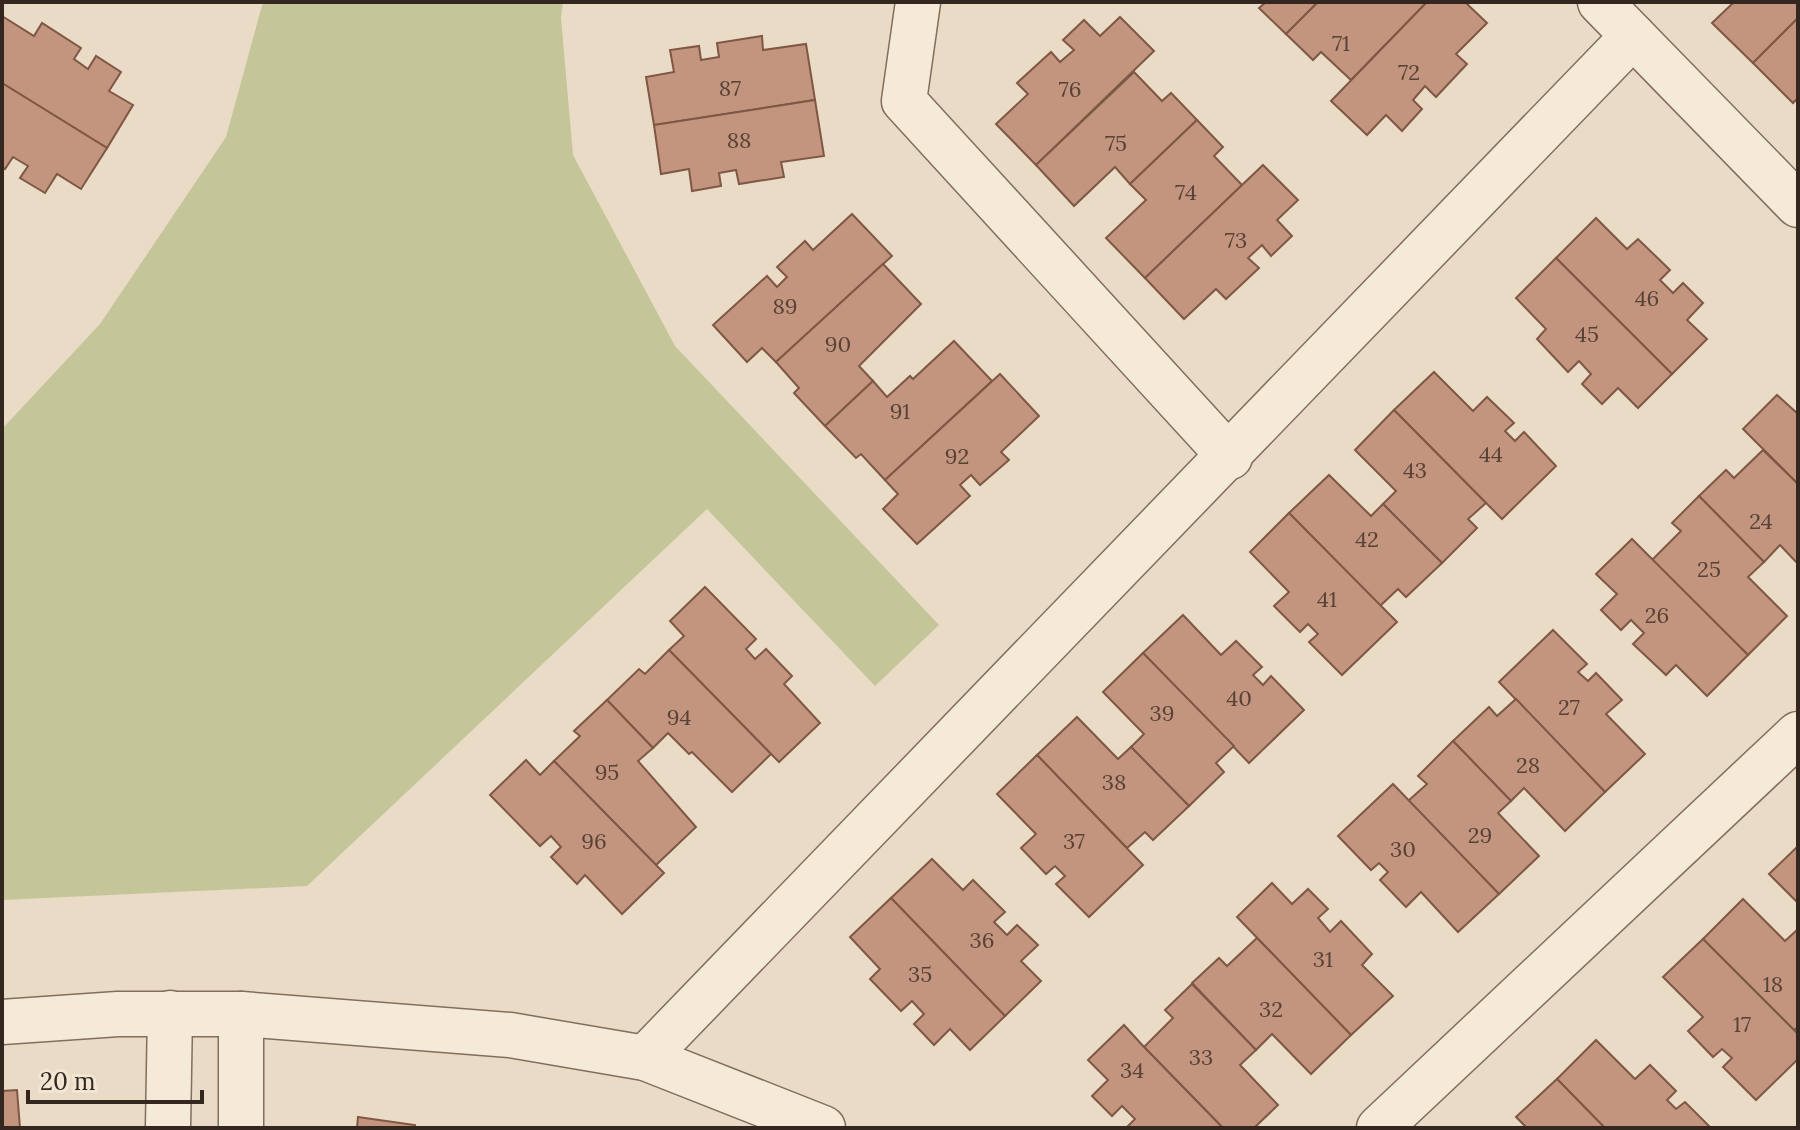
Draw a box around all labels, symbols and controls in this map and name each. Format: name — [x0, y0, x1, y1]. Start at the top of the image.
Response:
house number: 71 — [1332, 29, 1350, 57]
house number: 72 — [1398, 58, 1420, 86]
house number: 87 — [719, 74, 741, 102]
house number: 76 — [1059, 75, 1081, 103]
house number: 88 — [727, 126, 751, 154]
house number: 75 — [1105, 129, 1127, 157]
house number: 74 — [1175, 178, 1197, 206]
house number: 73 — [1225, 226, 1247, 254]
house number: 46 — [1635, 284, 1659, 312]
house number: 89 — [773, 292, 797, 320]
house number: 45 — [1575, 320, 1599, 348]
house number: 90 — [825, 330, 851, 358]
house number: 91 — [890, 397, 910, 425]
house number: 44 — [1479, 440, 1503, 468]
house number: 92 — [945, 442, 969, 470]
house number: 43 — [1403, 456, 1427, 484]
house number: 24 — [1749, 507, 1773, 535]
house number: 42 — [1355, 525, 1379, 553]
house number: 25 — [1697, 555, 1721, 583]
house number: 41 — [1317, 585, 1337, 613]
house number: 26 — [1645, 601, 1669, 629]
house number: 40 — [1226, 684, 1252, 712]
house number: 27 — [1558, 693, 1580, 721]
house number: 39 — [1150, 699, 1174, 727]
house number: 94 — [667, 703, 691, 731]
house number: 28 — [1516, 751, 1540, 779]
house number: 95 — [595, 758, 619, 786]
house number: 38 — [1102, 768, 1126, 796]
house number: 29 — [1468, 821, 1492, 849]
house number: 96 — [581, 827, 607, 855]
house number: 37 — [1063, 827, 1085, 855]
house number: 30 — [1390, 835, 1416, 863]
house number: 36 — [970, 926, 994, 954]
house number: 31 — [1313, 945, 1333, 973]
house number: 35 — [908, 960, 932, 988]
house number: 18 — [1763, 970, 1783, 998]
house number: 32 — [1259, 995, 1283, 1023]
house number: 17 — [1733, 1010, 1751, 1038]
house number: 33 — [1189, 1043, 1213, 1071]
scale bar — [28, 1054, 202, 1104]
house number: 34 — [1120, 1056, 1144, 1084]
text: 20 m — [40, 1066, 96, 1097]

